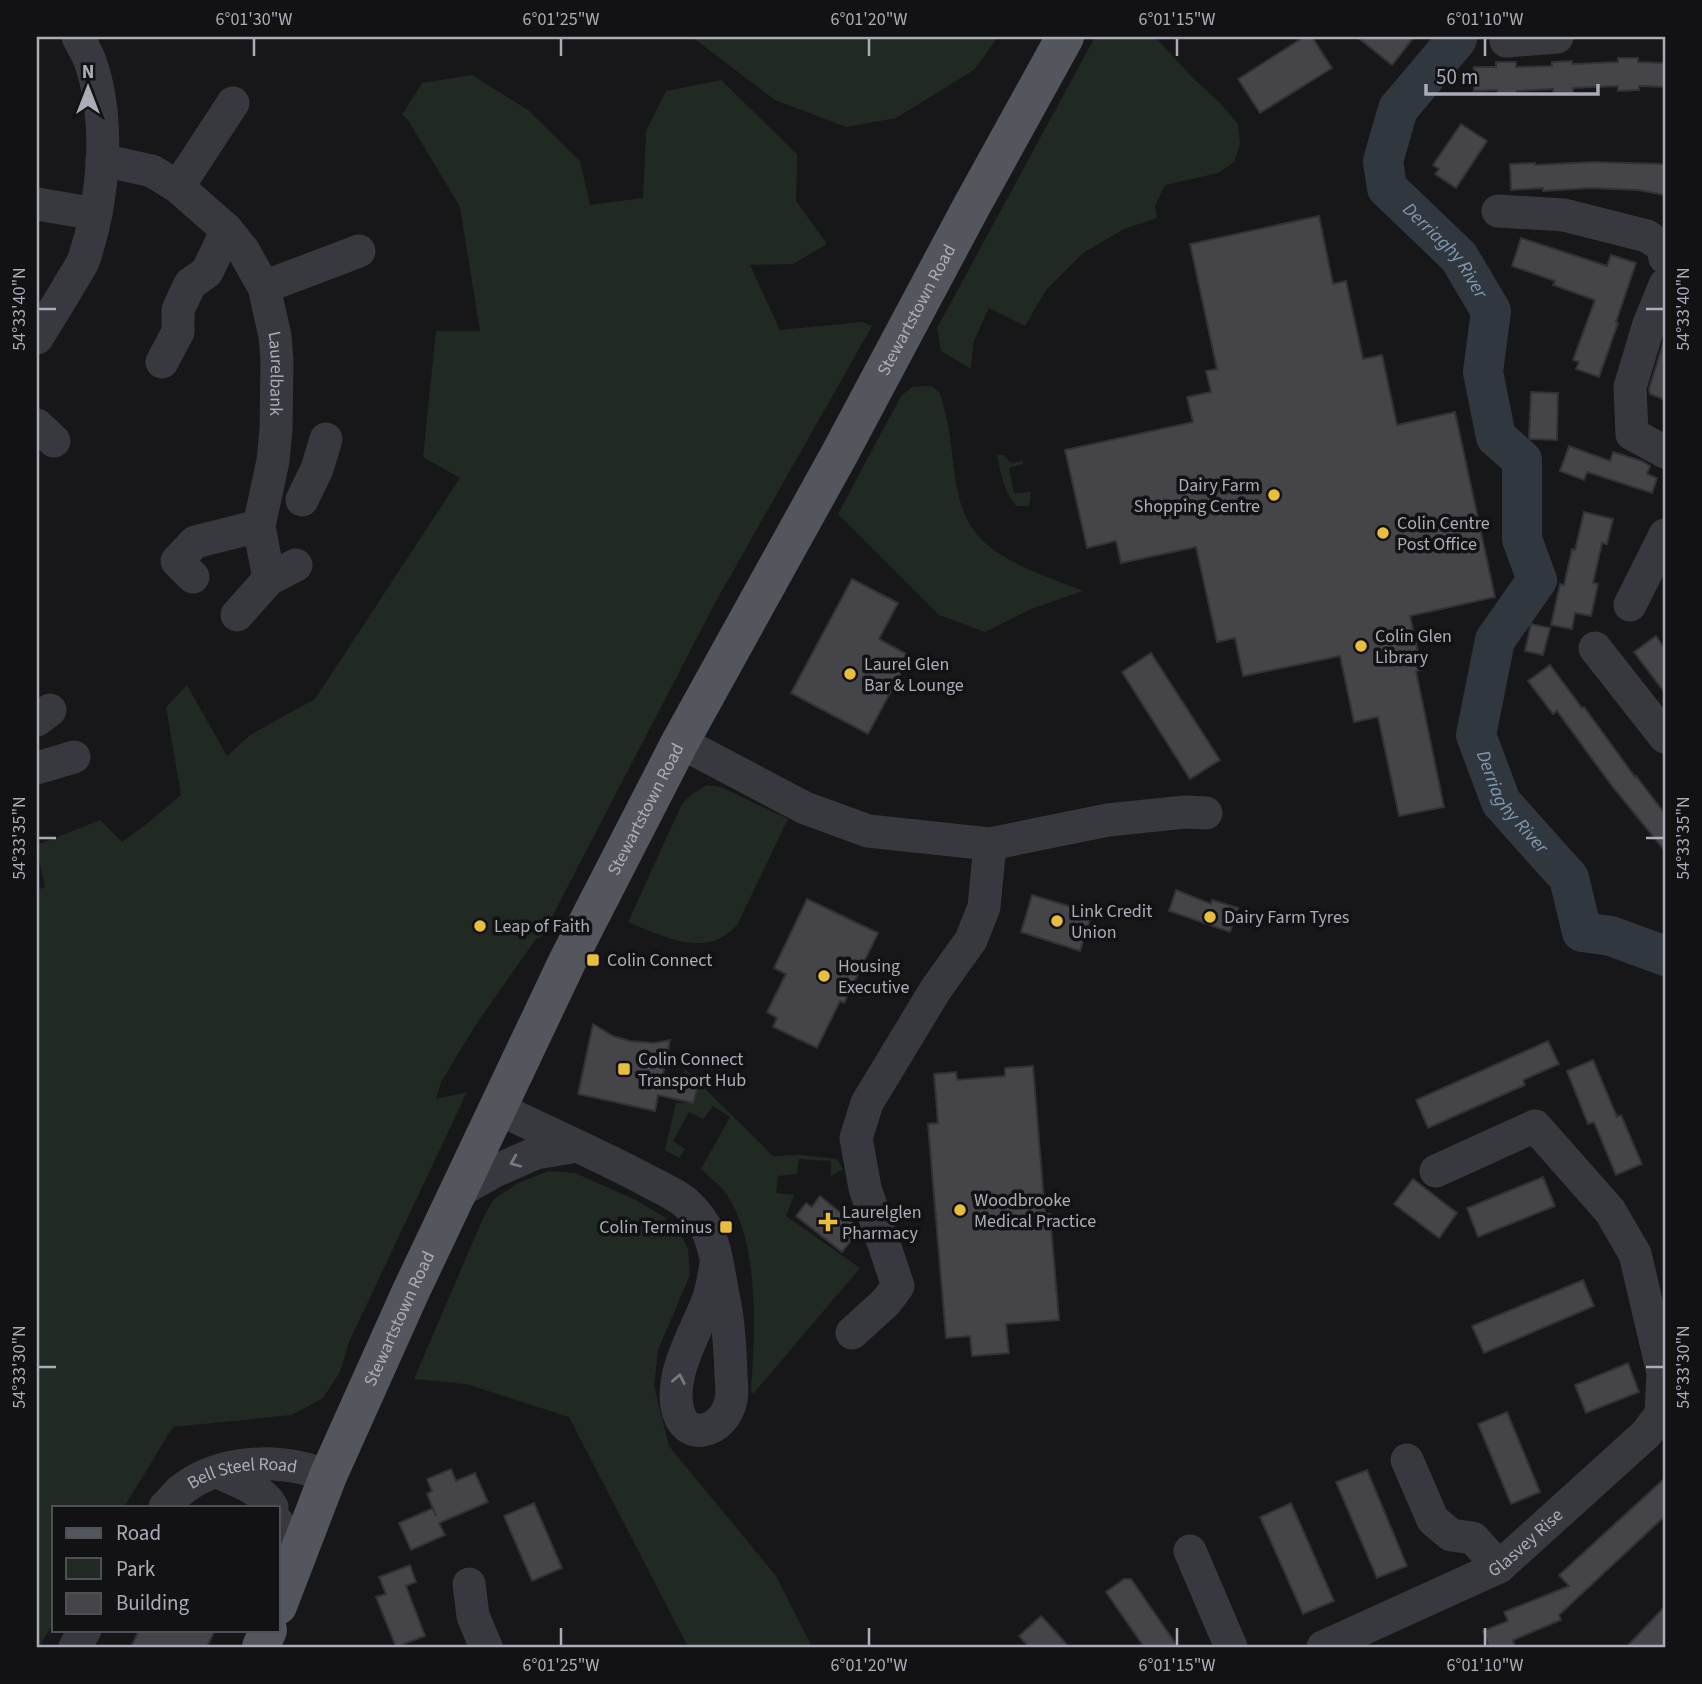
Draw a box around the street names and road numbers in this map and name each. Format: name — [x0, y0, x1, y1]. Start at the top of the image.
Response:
street label: Stewartstown Road — [871, 240, 962, 380]
street label: Laurelbank — [262, 329, 290, 416]
street label: Stewartstown Road — [601, 739, 690, 880]
street label: Stewartstown Road — [357, 1247, 441, 1390]
street label: Bell Steel Road — [182, 1451, 299, 1495]
street label: Glasvey Rise — [1484, 1503, 1568, 1583]

